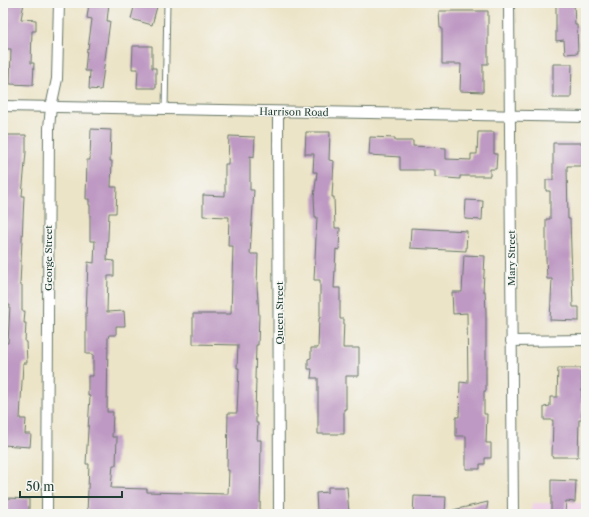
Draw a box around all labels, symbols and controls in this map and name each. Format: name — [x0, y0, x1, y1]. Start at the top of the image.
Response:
street label: Harrison Road — [259, 105, 329, 119]
street label: George Street — [42, 225, 55, 291]
street label: Mary Street — [505, 230, 518, 286]
street label: Queen Street — [273, 281, 286, 344]
scale bar — [20, 473, 122, 499]
text: 50 m — [26, 479, 55, 494]

